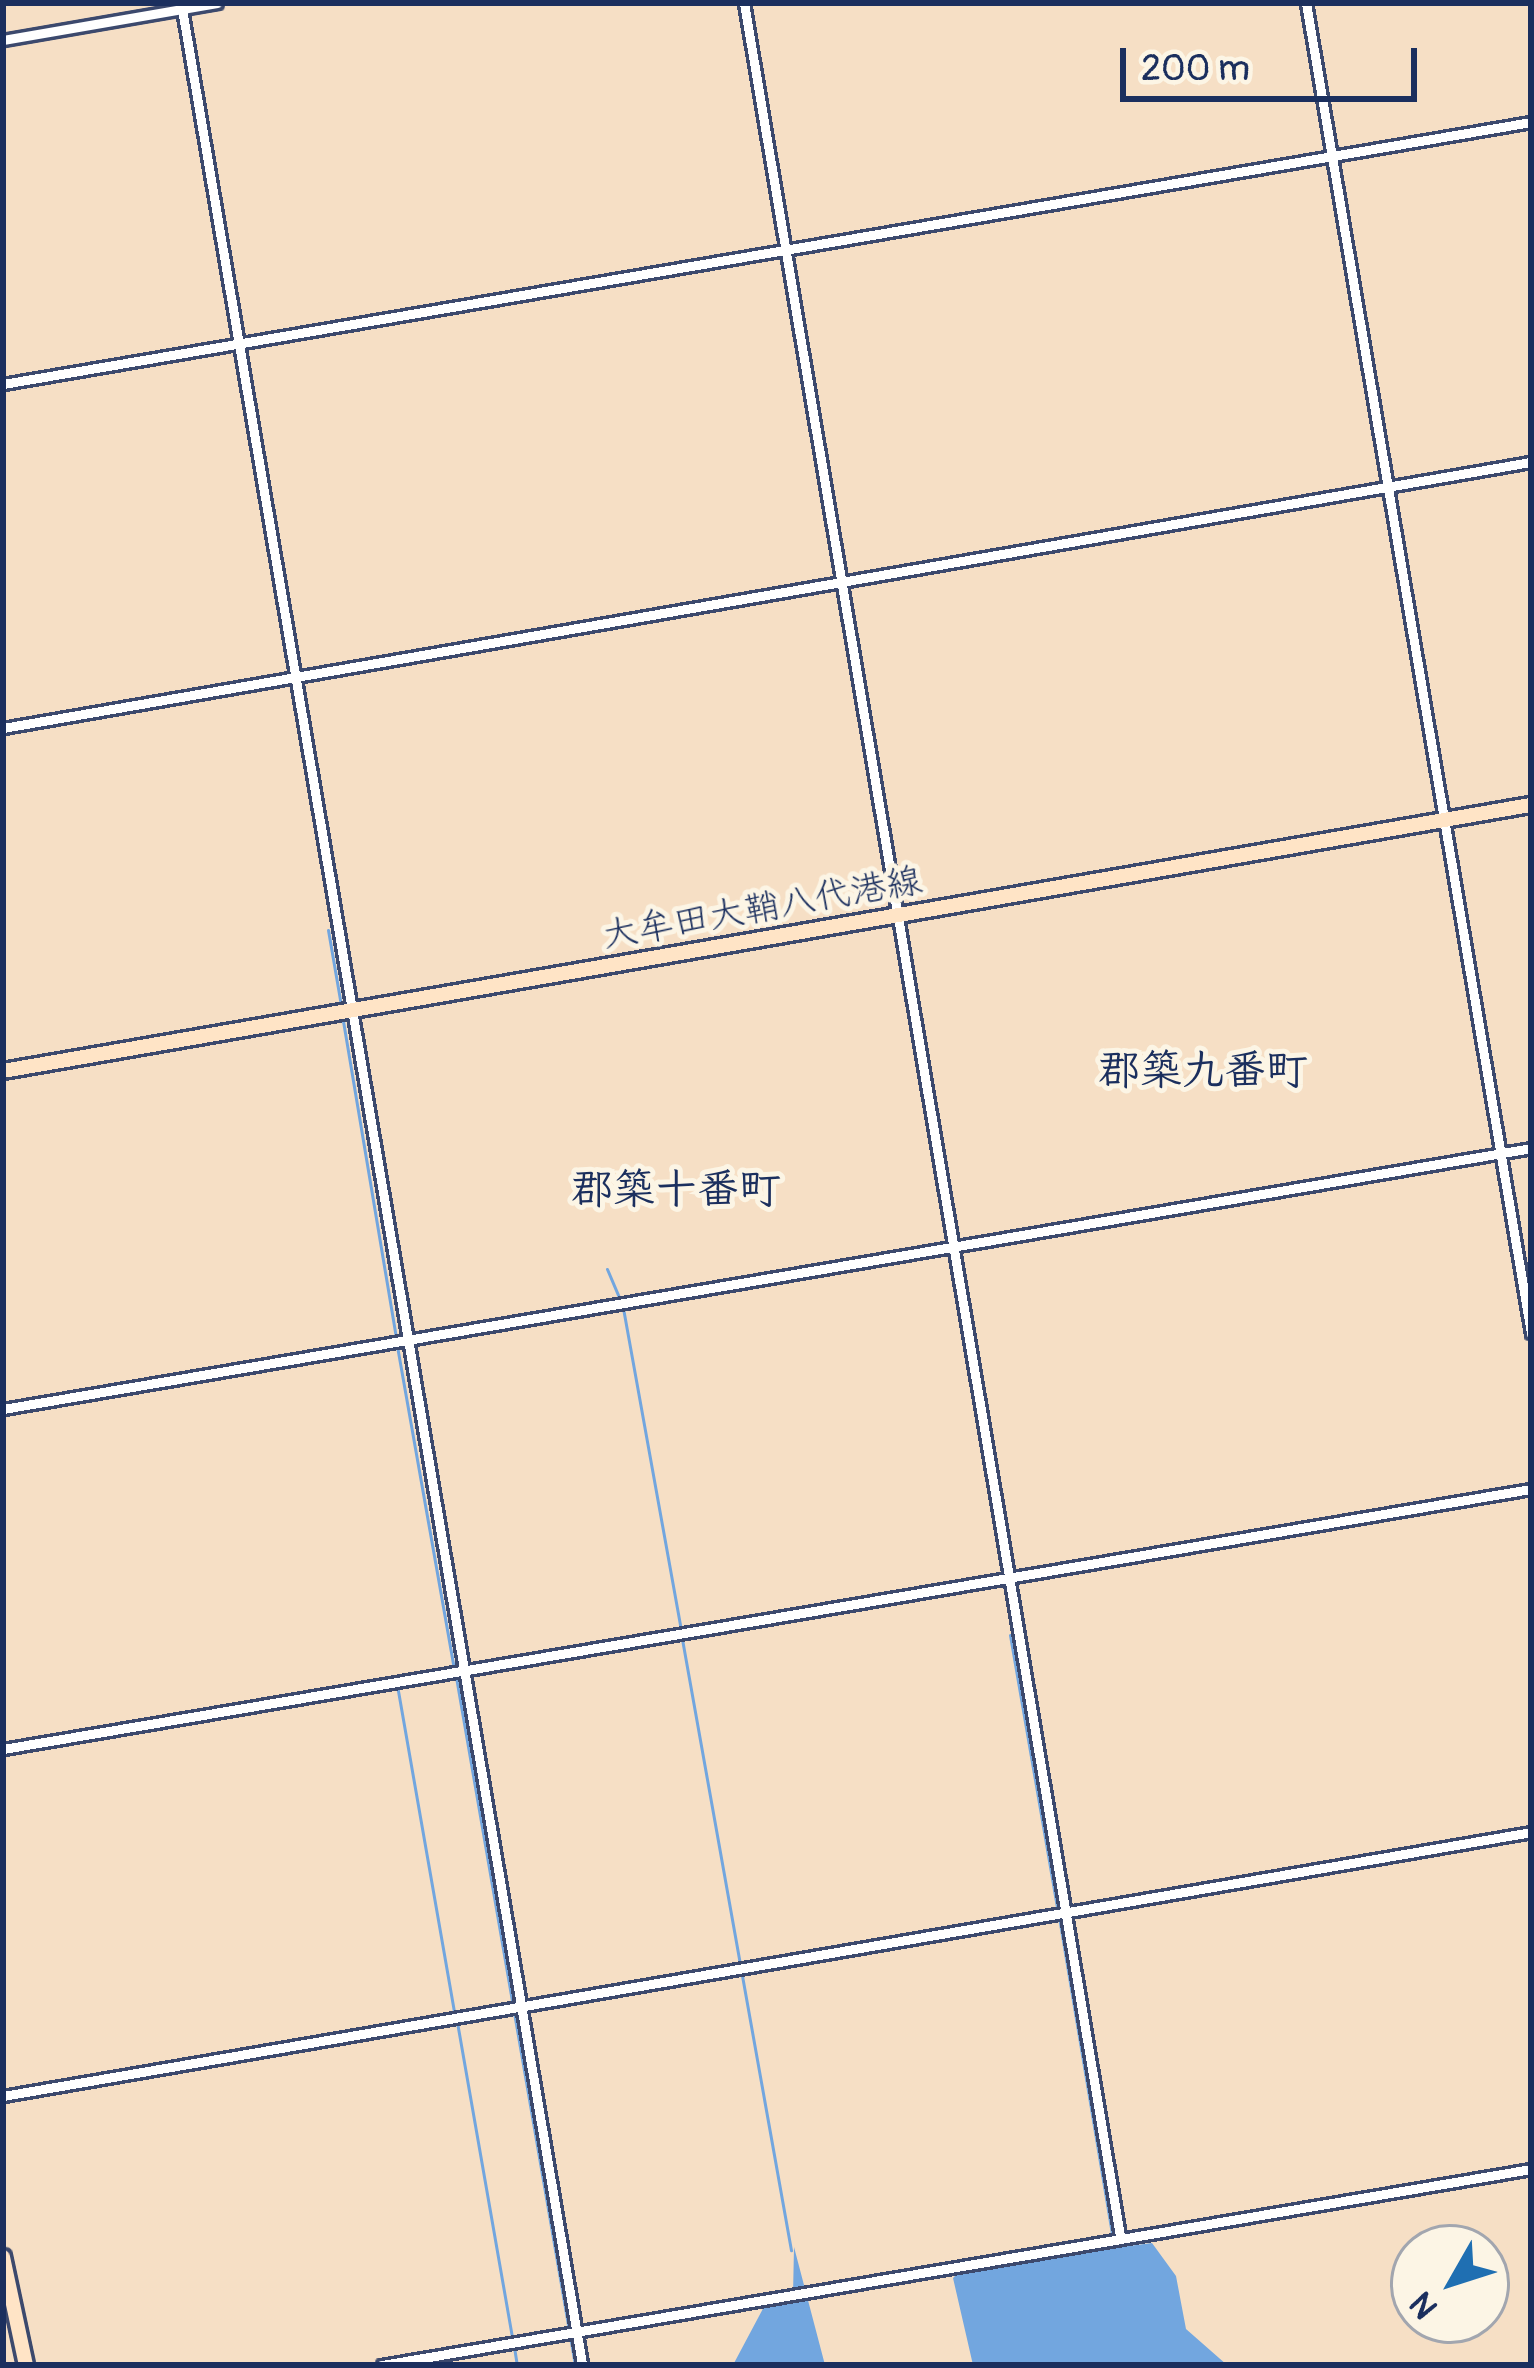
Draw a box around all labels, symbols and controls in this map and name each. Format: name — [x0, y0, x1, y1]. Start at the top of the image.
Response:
scale bar — [1126, 24, 1423, 98]
text: 200 m — [1141, 46, 1250, 91]
street label: 大牟田大鞘八代港線 — [599, 859, 925, 957]
district label: 郡築九番町 — [1098, 1046, 1308, 1096]
district label: 郡築十番町 — [571, 1165, 781, 1215]
north arrow — [1390, 2224, 1510, 2344]
text: N — [1401, 2284, 1447, 2327]

